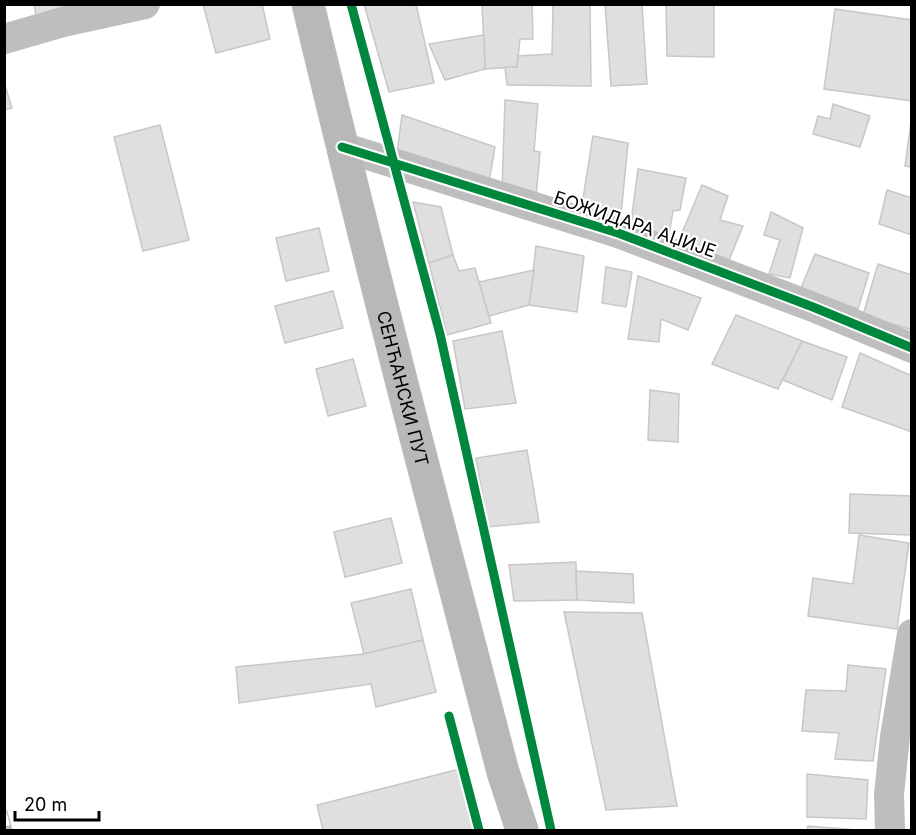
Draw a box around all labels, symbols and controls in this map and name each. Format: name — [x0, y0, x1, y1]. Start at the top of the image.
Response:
street label: БОЖИДАРА АЏИЈЕ — [551, 186, 719, 262]
street label: СЕНЋАНСКИ ПУТ — [373, 308, 433, 468]
scale bar — [15, 784, 99, 822]
text: 20 m — [24, 794, 67, 815]

